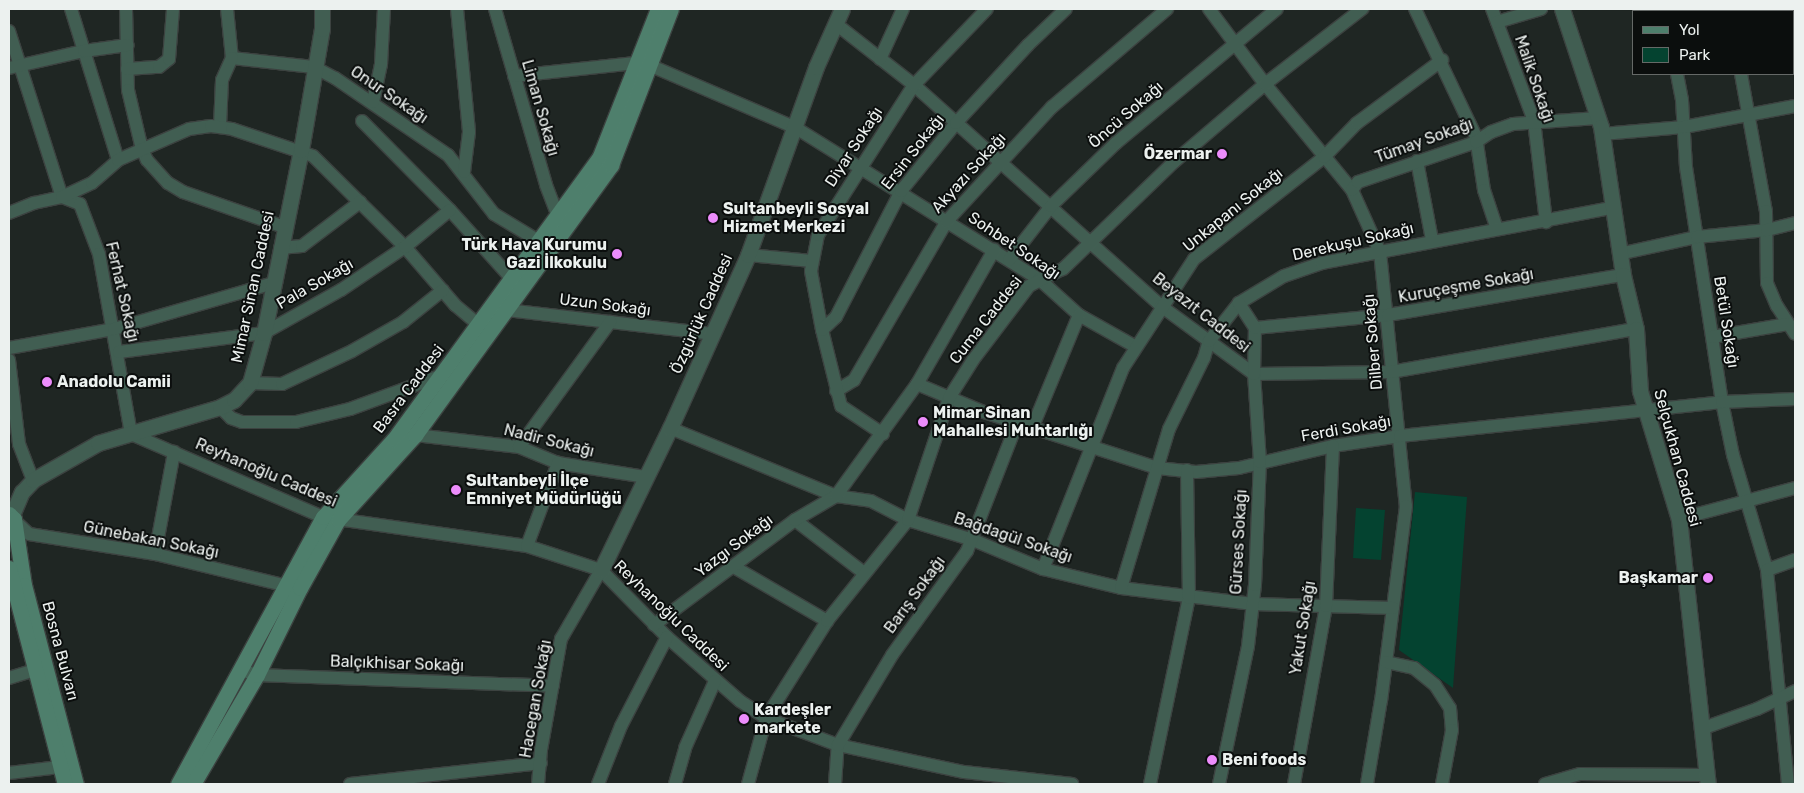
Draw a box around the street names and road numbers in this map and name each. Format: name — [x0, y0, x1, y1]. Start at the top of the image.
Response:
street label: Malik Sokağı — [1510, 33, 1558, 125]
street label: Liman Sokağı — [517, 58, 563, 158]
street label: Onur Sokağı — [346, 62, 432, 128]
street label: Öncü Sokağı — [1085, 77, 1167, 153]
street label: Diyar Sokağı — [821, 103, 887, 191]
street label: Ersin Sokağı — [877, 110, 949, 194]
street label: Tümay Sokağı — [1372, 114, 1476, 168]
street label: Akyazı Sokağı — [928, 129, 1010, 217]
street label: Unkapanı Sokağı — [1179, 164, 1287, 256]
street label: Sohbet Sokağı — [964, 208, 1064, 284]
street label: Mimar Sinan Caddesi — [227, 209, 279, 365]
street label: Derekuşu Sokağı — [1290, 219, 1416, 265]
street label: Ferhat Sokağı — [101, 240, 143, 344]
street label: Özgürlük Caddesi — [667, 251, 737, 377]
street label: Pala Sokağı — [273, 254, 357, 314]
street label: Kuruçeşme Sokağı — [1397, 265, 1535, 307]
street label: Beyazıt Caddesi — [1148, 269, 1254, 357]
street label: Cuma Caddesi — [946, 272, 1026, 368]
street label: Betül Sokağı — [1709, 275, 1743, 369]
street label: Uzun Sokağı — [558, 290, 652, 320]
street label: Dilber Sokağı — [1359, 293, 1387, 391]
street label: Basra Caddesi — [369, 341, 449, 437]
street label: Selçukhan Caddesi — [1649, 387, 1705, 529]
street label: Ferdi Sokağı — [1300, 412, 1392, 446]
street label: Nadir Sokağı — [502, 420, 596, 462]
street label: Reyhanoğlu Caddesi — [192, 435, 340, 511]
street label: Gürses Sokağı — [1227, 489, 1251, 595]
street label: Bağdagül Sokağı — [951, 509, 1075, 567]
street label: Yazgı Sokağı — [691, 511, 777, 581]
street label: Günebakan Sokağı — [82, 517, 220, 563]
street label: Barış Sokağı — [880, 553, 950, 637]
street label: Reyhanoğlu Caddesi — [610, 556, 732, 676]
street label: Yakut Sokağı — [1286, 580, 1320, 676]
street label: Bosna Bulvarı — [38, 599, 82, 703]
street label: Hacegan Sokağı — [516, 638, 556, 760]
street label: Balçıkhisar Sokağı — [329, 652, 465, 676]

